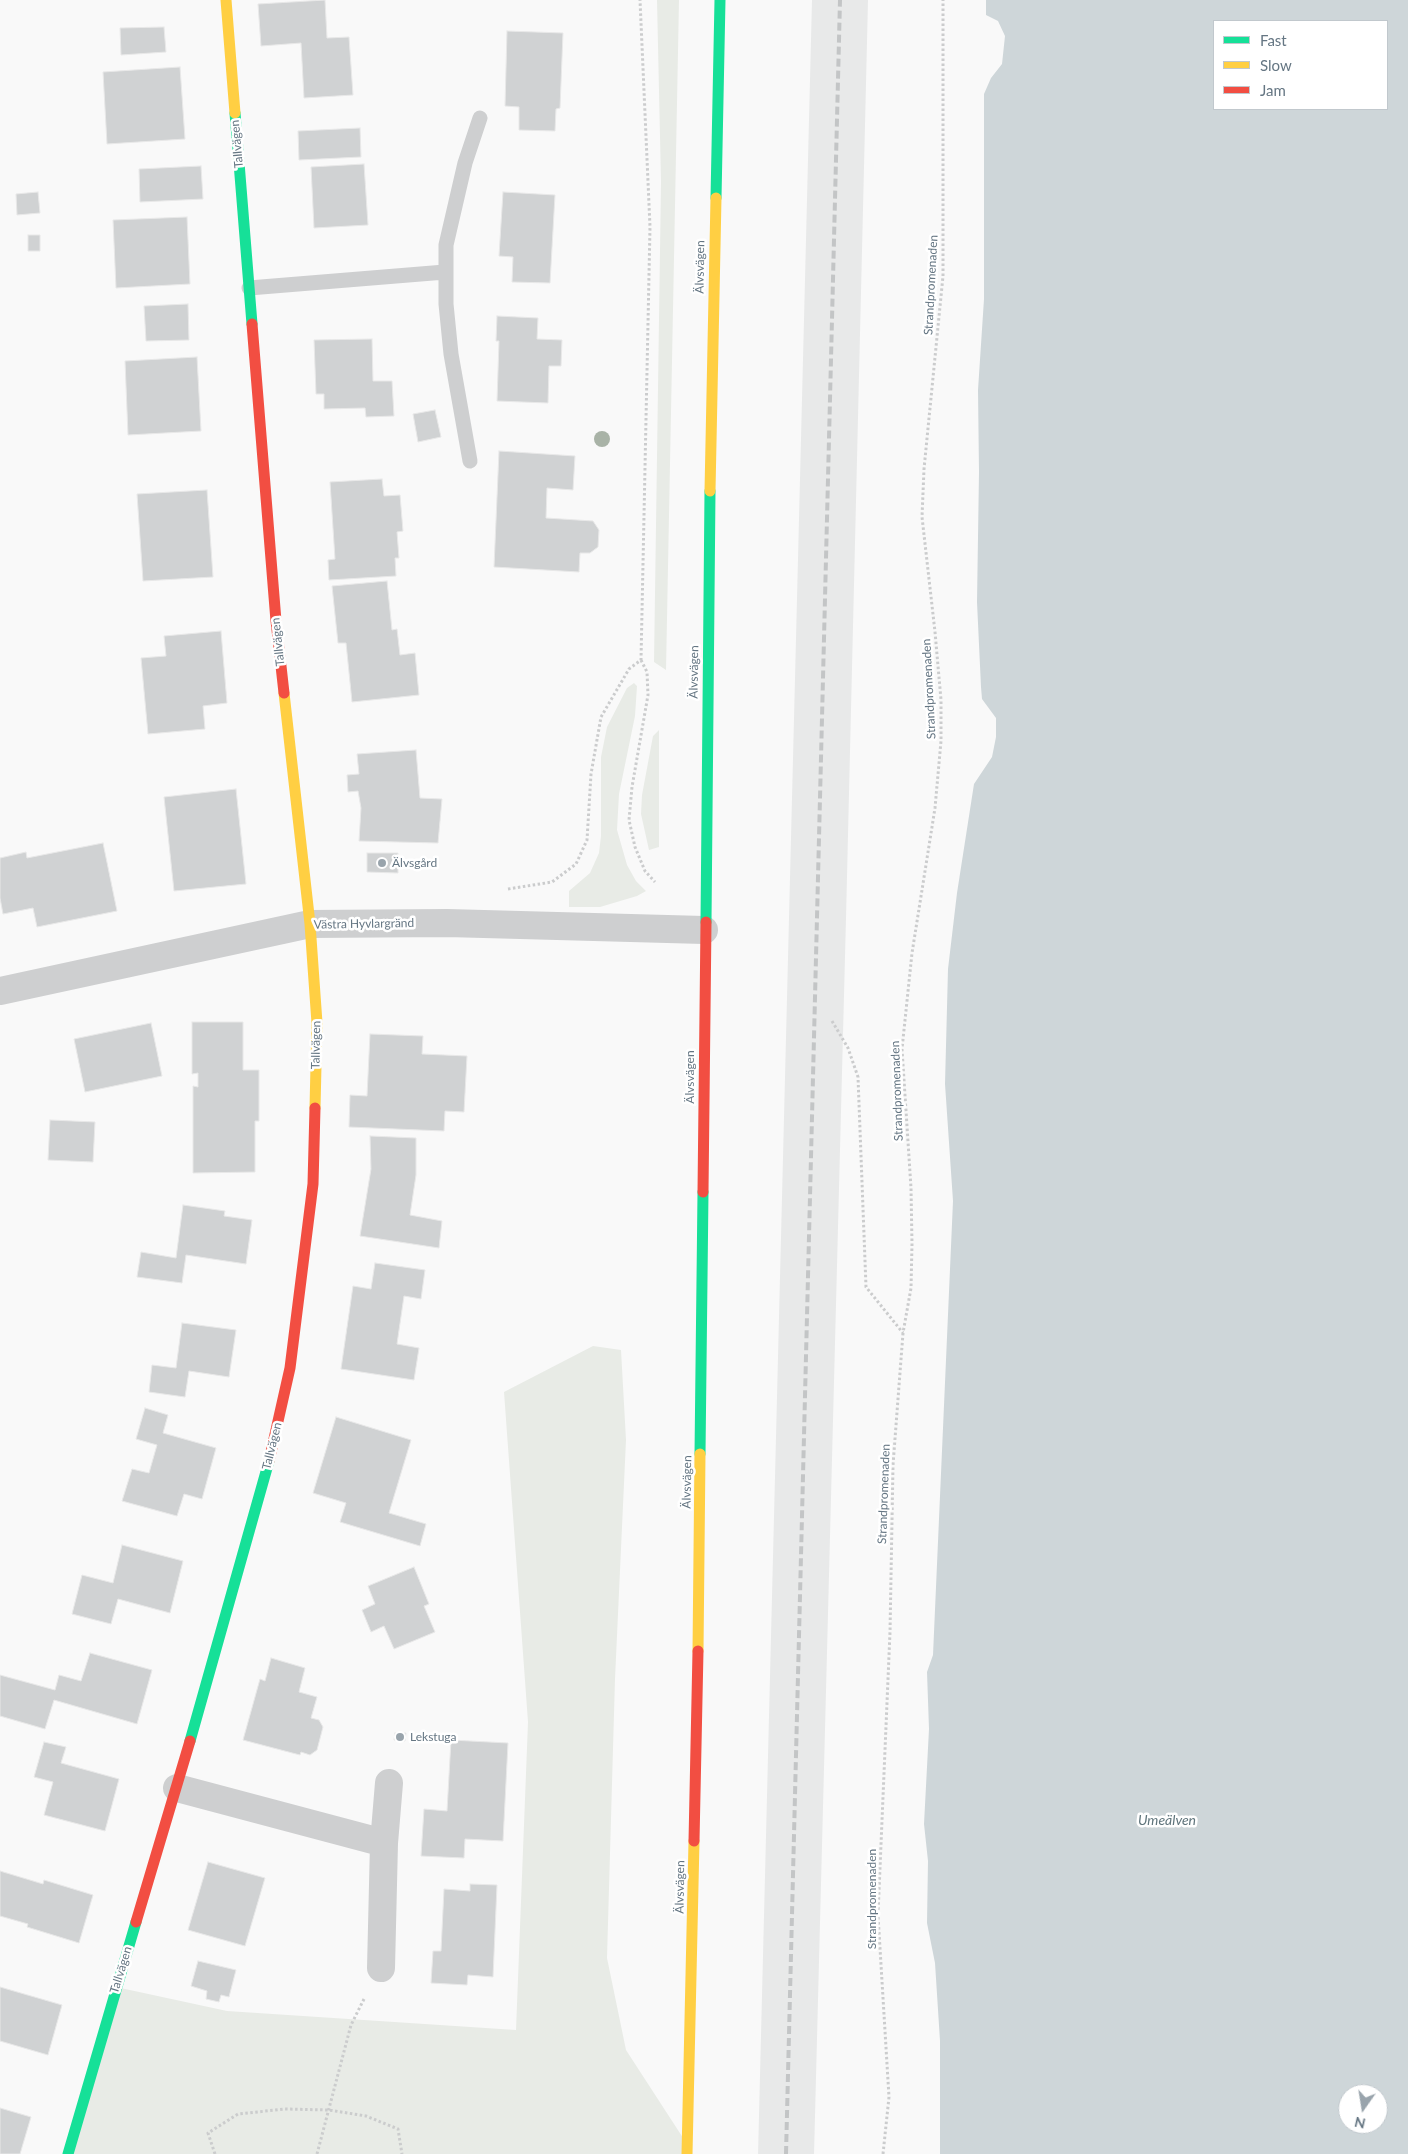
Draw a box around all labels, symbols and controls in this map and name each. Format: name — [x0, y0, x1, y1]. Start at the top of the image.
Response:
legend — [1213, 20, 1388, 110]
text: Fast — [1260, 31, 1287, 49]
text: Slow — [1260, 56, 1292, 74]
text: Jam — [1260, 81, 1286, 99]
street label: Tallvägen — [228, 119, 246, 169]
street label: Strandpromenaden — [921, 234, 941, 336]
street label: Älvsvägen — [692, 240, 708, 294]
street label: Tallvägen — [268, 617, 288, 667]
street label: Strandpromenaden — [919, 638, 939, 740]
street label: Älvsvägen — [686, 645, 702, 699]
place label: Älvsgård — [392, 856, 437, 870]
marker: Älvsgård — [376, 857, 388, 869]
street label: Västra Hyvlargränd — [314, 916, 414, 932]
street label: Tallvägen — [308, 1021, 324, 1069]
street label: Strandpromenaden — [888, 1041, 906, 1141]
street label: Älvsvägen — [683, 1050, 697, 1104]
street label: Tallvägen — [259, 1421, 285, 1471]
street label: Strandpromenaden — [875, 1444, 893, 1544]
street label: Älvsvägen — [679, 1455, 695, 1509]
place label: Lekstuga — [410, 1730, 457, 1744]
marker: Lekstuga — [394, 1731, 406, 1743]
water label: Umeälven — [1138, 1812, 1196, 1828]
street label: Strandpromenaden — [865, 1849, 879, 1949]
street label: Älvsvägen — [672, 1860, 688, 1914]
street label: Tallvägen — [107, 1945, 135, 1995]
north arrow — [1338, 2084, 1388, 2134]
text: N — [1353, 2114, 1367, 2133]

